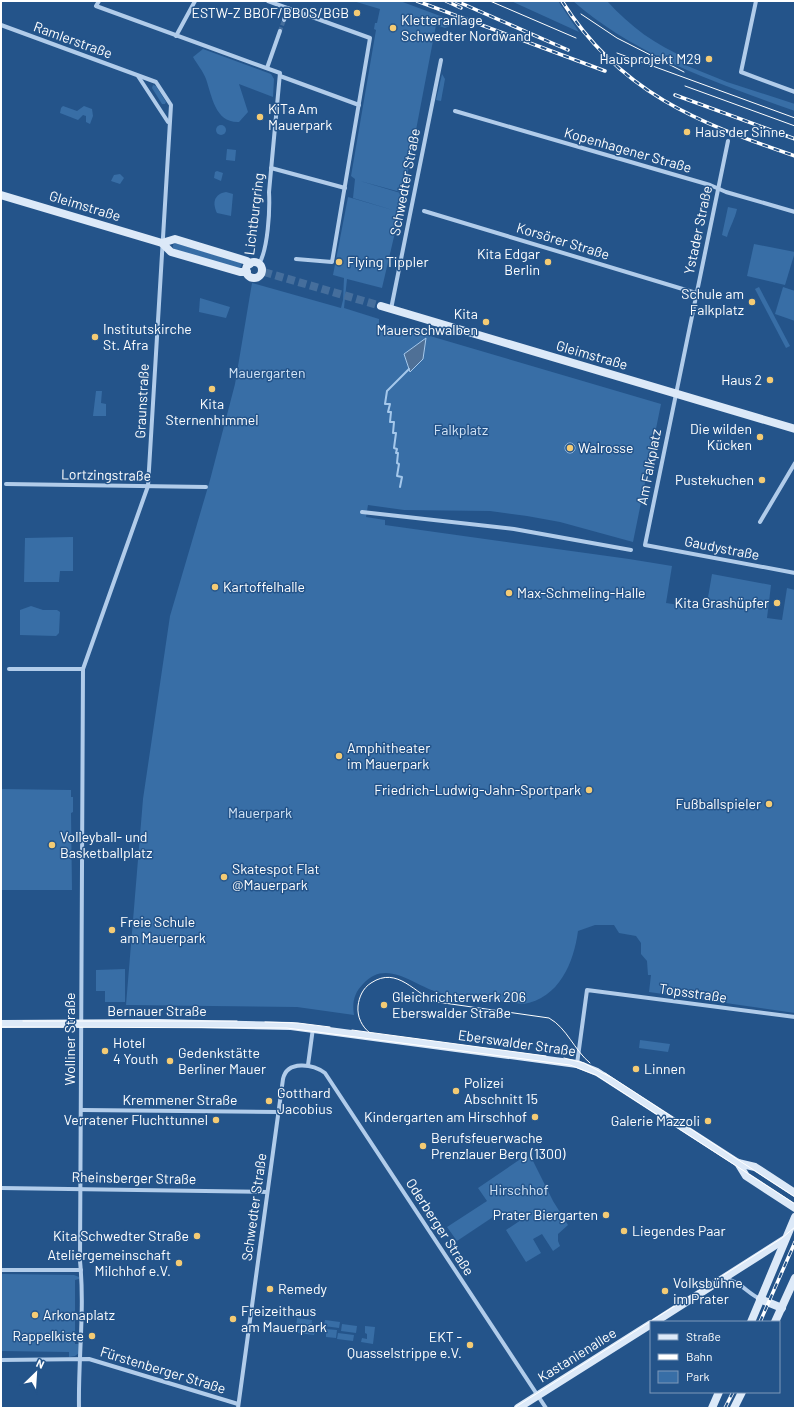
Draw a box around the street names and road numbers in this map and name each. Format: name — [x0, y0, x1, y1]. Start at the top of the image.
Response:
street label: Ramlerstraße — [32, 17, 115, 62]
street label: Kopenhagener Straße — [562, 123, 694, 176]
street label: Schwedter Straße — [386, 127, 423, 237]
street label: Lichtburgring — [240, 172, 267, 256]
street label: Ystader Straße — [680, 184, 715, 276]
street label: Gleimstraße — [47, 187, 123, 224]
street label: Korsörer Straße — [515, 218, 612, 263]
street label: Gleimstraße — [554, 336, 630, 373]
street label: Graunstraße — [131, 363, 152, 439]
street label: Am Falkplatz — [633, 427, 664, 506]
street label: Lortzingstraße — [61, 465, 151, 484]
street label: Gaudystraße — [683, 532, 761, 563]
street label: Topsstraße — [658, 979, 728, 1006]
street label: Wolliner Straße — [61, 993, 78, 1085]
street label: Bernauer Straße — [107, 1002, 207, 1019]
street label: Eberswalder Straße — [457, 1026, 577, 1059]
street label: Kremmener Straße — [122, 1091, 238, 1108]
street label: Schwedter Straße — [238, 1152, 269, 1262]
street label: Rheinsberger Straße — [71, 1168, 197, 1187]
street label: Oderberger Straße — [403, 1175, 478, 1279]
street label: Kastanienallee — [534, 1324, 619, 1385]
street label: Fürstenberger Straße — [98, 1342, 228, 1397]

